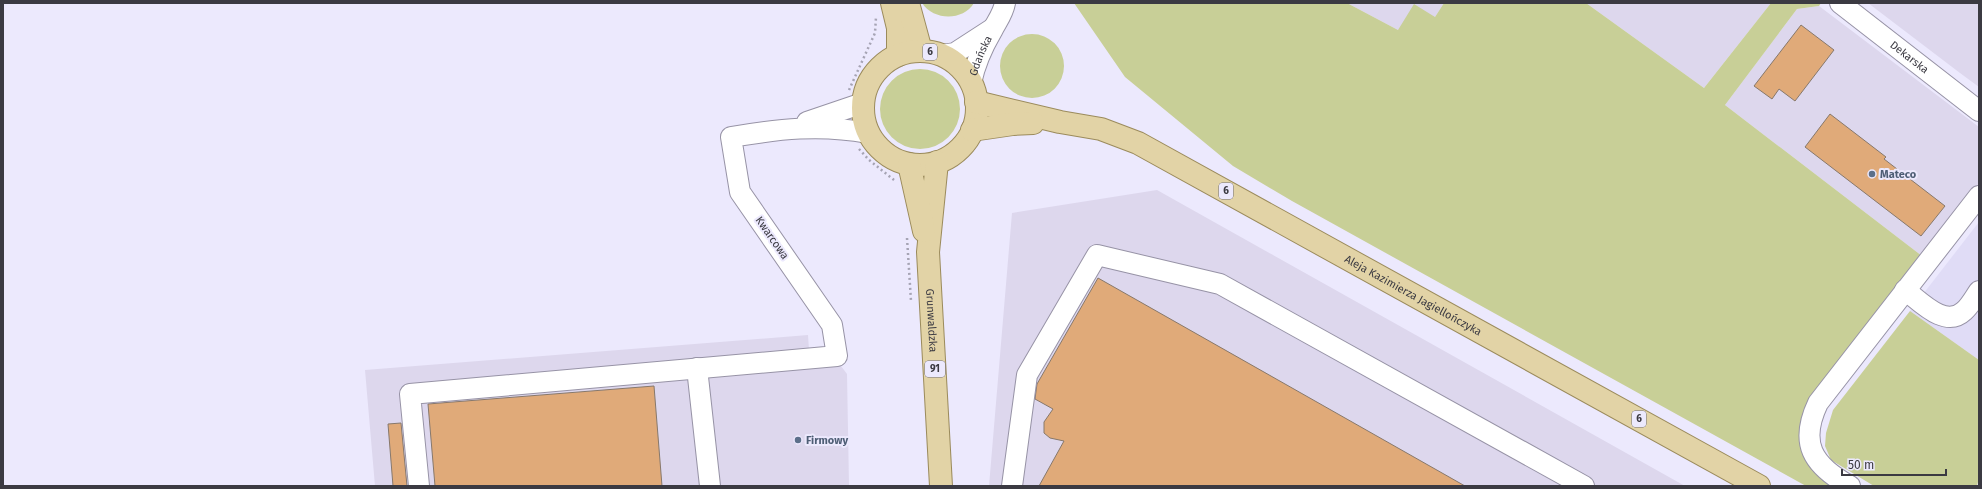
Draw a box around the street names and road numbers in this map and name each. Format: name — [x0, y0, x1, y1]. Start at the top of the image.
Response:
street label: Gdańska — [967, 33, 995, 77]
street label: Dekarska — [1888, 38, 1931, 76]
road number: 6 — [923, 44, 937, 60]
road number: 6 — [1219, 183, 1233, 199]
street label: Kwarcowa — [753, 214, 791, 262]
street label: Aleja Kazimierza Jagiellończyka — [1343, 252, 1484, 338]
street label: Grunwaldzka — [924, 288, 940, 353]
road number: 91 — [925, 361, 945, 377]
road number: 6 — [1632, 411, 1646, 427]

